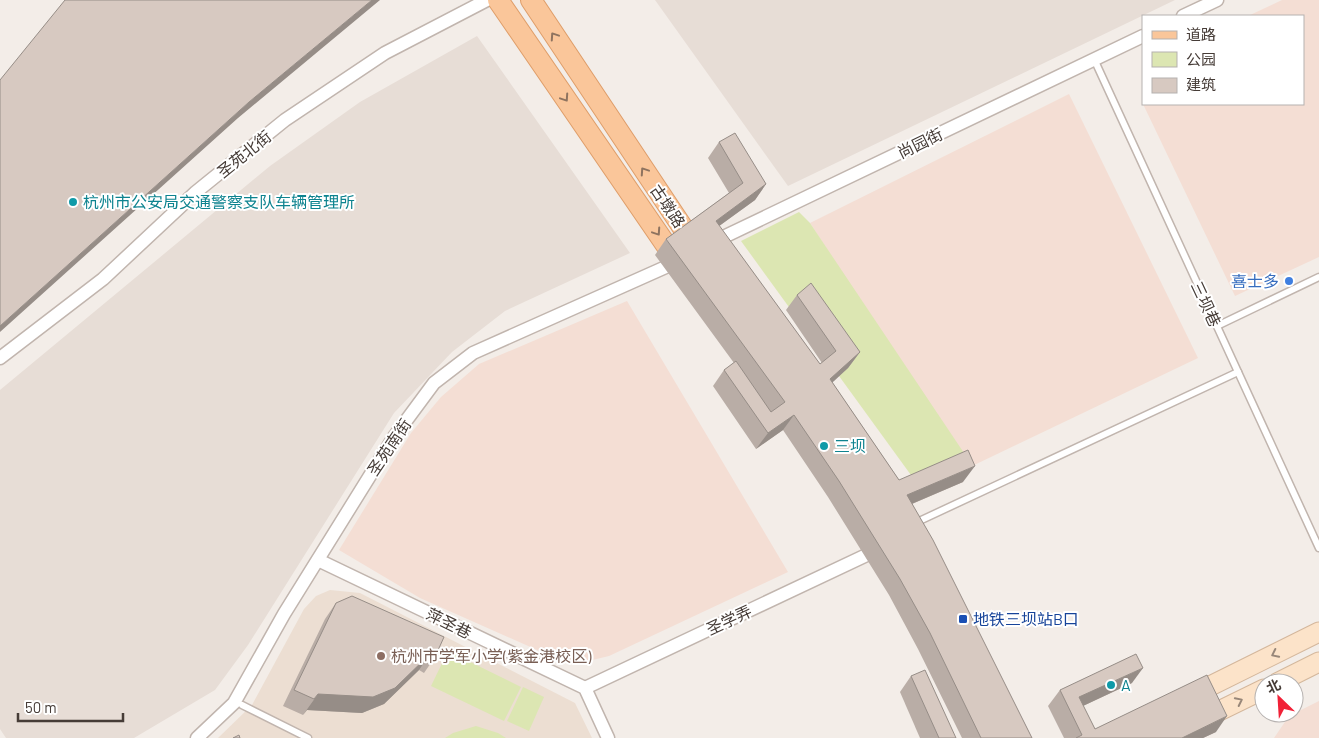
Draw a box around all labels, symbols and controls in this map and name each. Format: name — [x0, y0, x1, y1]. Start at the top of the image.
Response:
legend — [1142, 15, 1304, 105]
text: 道路 — [1186, 25, 1216, 43]
one-way arrow — [551, 32, 560, 41]
text: 公园 — [1186, 50, 1216, 68]
text: 建筑 — [1186, 75, 1216, 93]
one-way arrow — [559, 92, 568, 102]
street label: 尚园街 — [894, 123, 946, 162]
street label: 圣苑北街 — [213, 126, 275, 181]
one-way arrow — [641, 167, 650, 177]
street label: 古墩路 — [647, 181, 690, 231]
place label: 杭州市公安局交通警察支队车辆管理所 — [83, 192, 355, 211]
marker: 杭州市公安局交通警察支队车辆管理所 — [67, 196, 79, 208]
one-way arrow — [651, 226, 660, 236]
place label: 喜士多 — [1231, 271, 1279, 290]
marker: 喜士多 — [1283, 275, 1295, 287]
street label: 三坝巷 — [1188, 278, 1225, 330]
street label: 圣苑南街 — [363, 415, 414, 479]
place label: 三坝 — [834, 436, 866, 455]
marker: 三坝 — [818, 440, 830, 452]
street label: 圣学弄 — [703, 601, 755, 638]
street label: 萍圣巷 — [423, 603, 475, 642]
place label: 地铁三坝站B口 — [973, 609, 1079, 628]
marker: 地铁三坝站B口 — [957, 613, 969, 625]
place label: 杭州市学军小学(紫金港校区) — [391, 646, 592, 665]
one-way arrow — [1271, 648, 1280, 658]
marker: 杭州市学军小学(紫金港校区) — [375, 650, 387, 662]
north arrow — [1254, 673, 1304, 723]
place label: A — [1121, 675, 1131, 694]
text: 北 — [1263, 675, 1283, 696]
marker: A — [1105, 679, 1117, 691]
scale bar — [18, 690, 122, 722]
one-way arrow — [1234, 697, 1243, 707]
text: 50 m — [25, 698, 57, 716]

